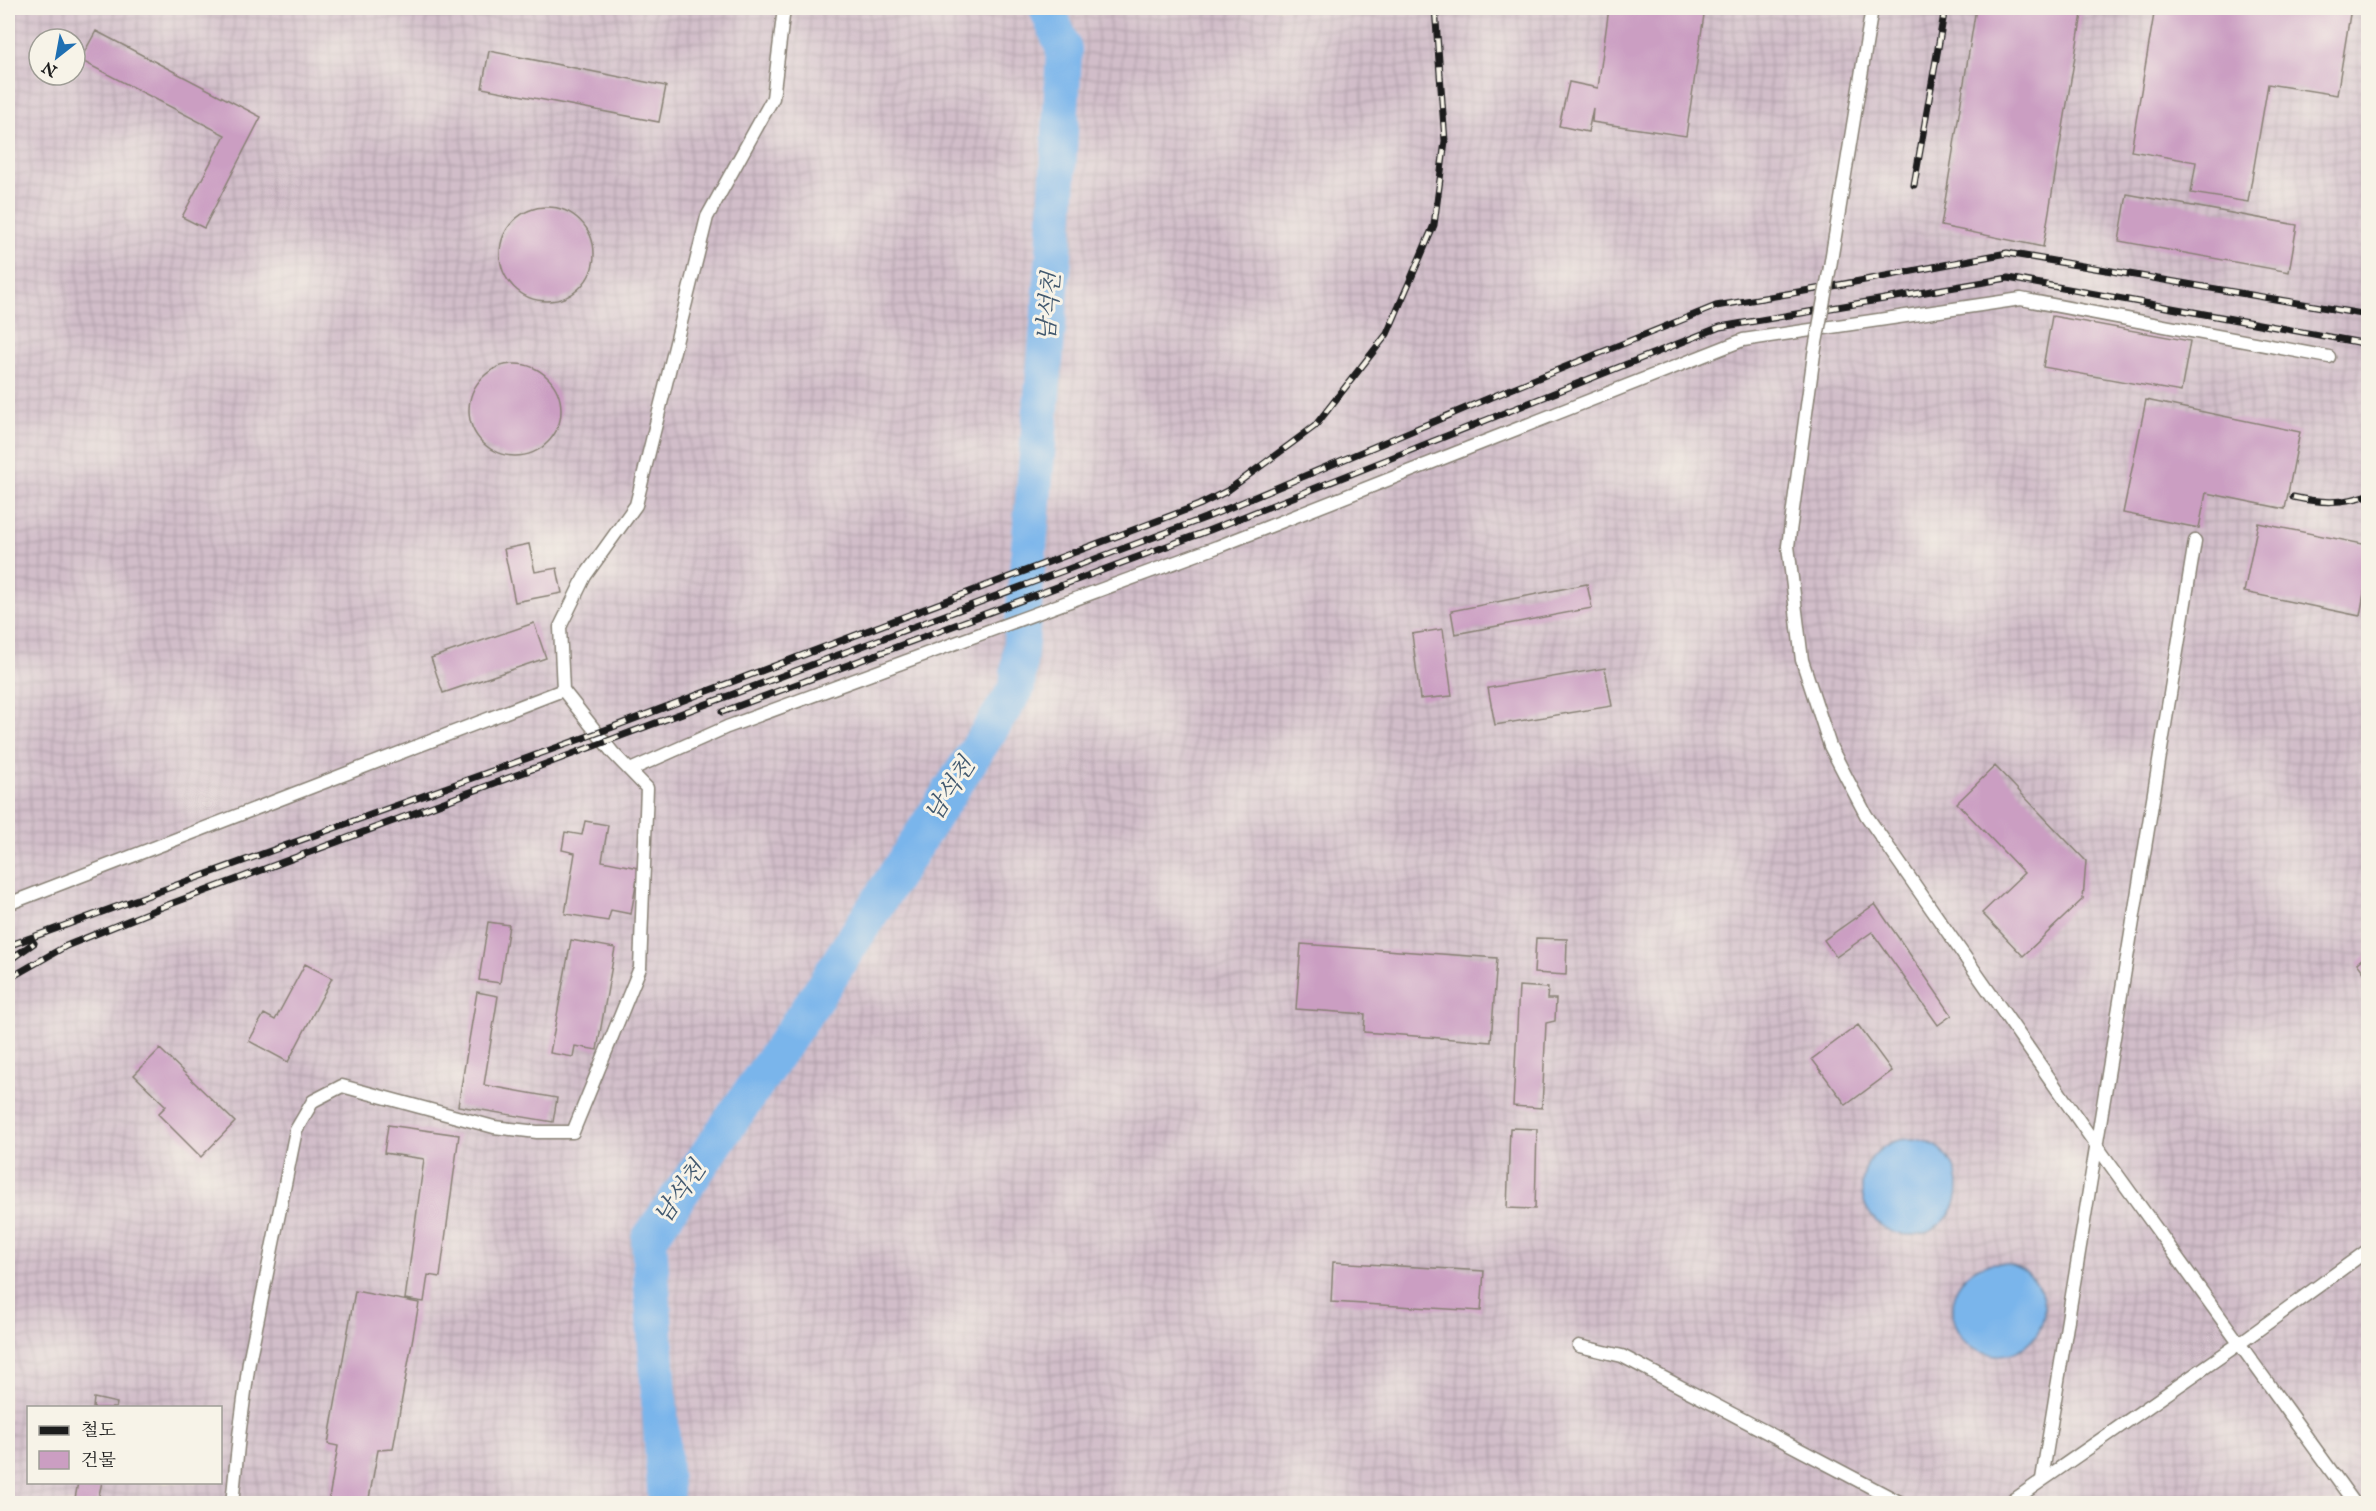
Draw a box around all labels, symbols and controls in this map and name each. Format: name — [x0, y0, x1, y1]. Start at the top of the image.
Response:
north arrow — [27, 27, 87, 87]
text: N — [39, 56, 62, 81]
water label: 남석천 — [1032, 269, 1069, 343]
water label: 남석천 — [919, 751, 984, 828]
water label: 남석천 — [648, 1154, 715, 1230]
legend — [27, 1406, 222, 1484]
text: 철도 — [81, 1420, 116, 1443]
text: 건물 — [81, 1450, 116, 1473]

